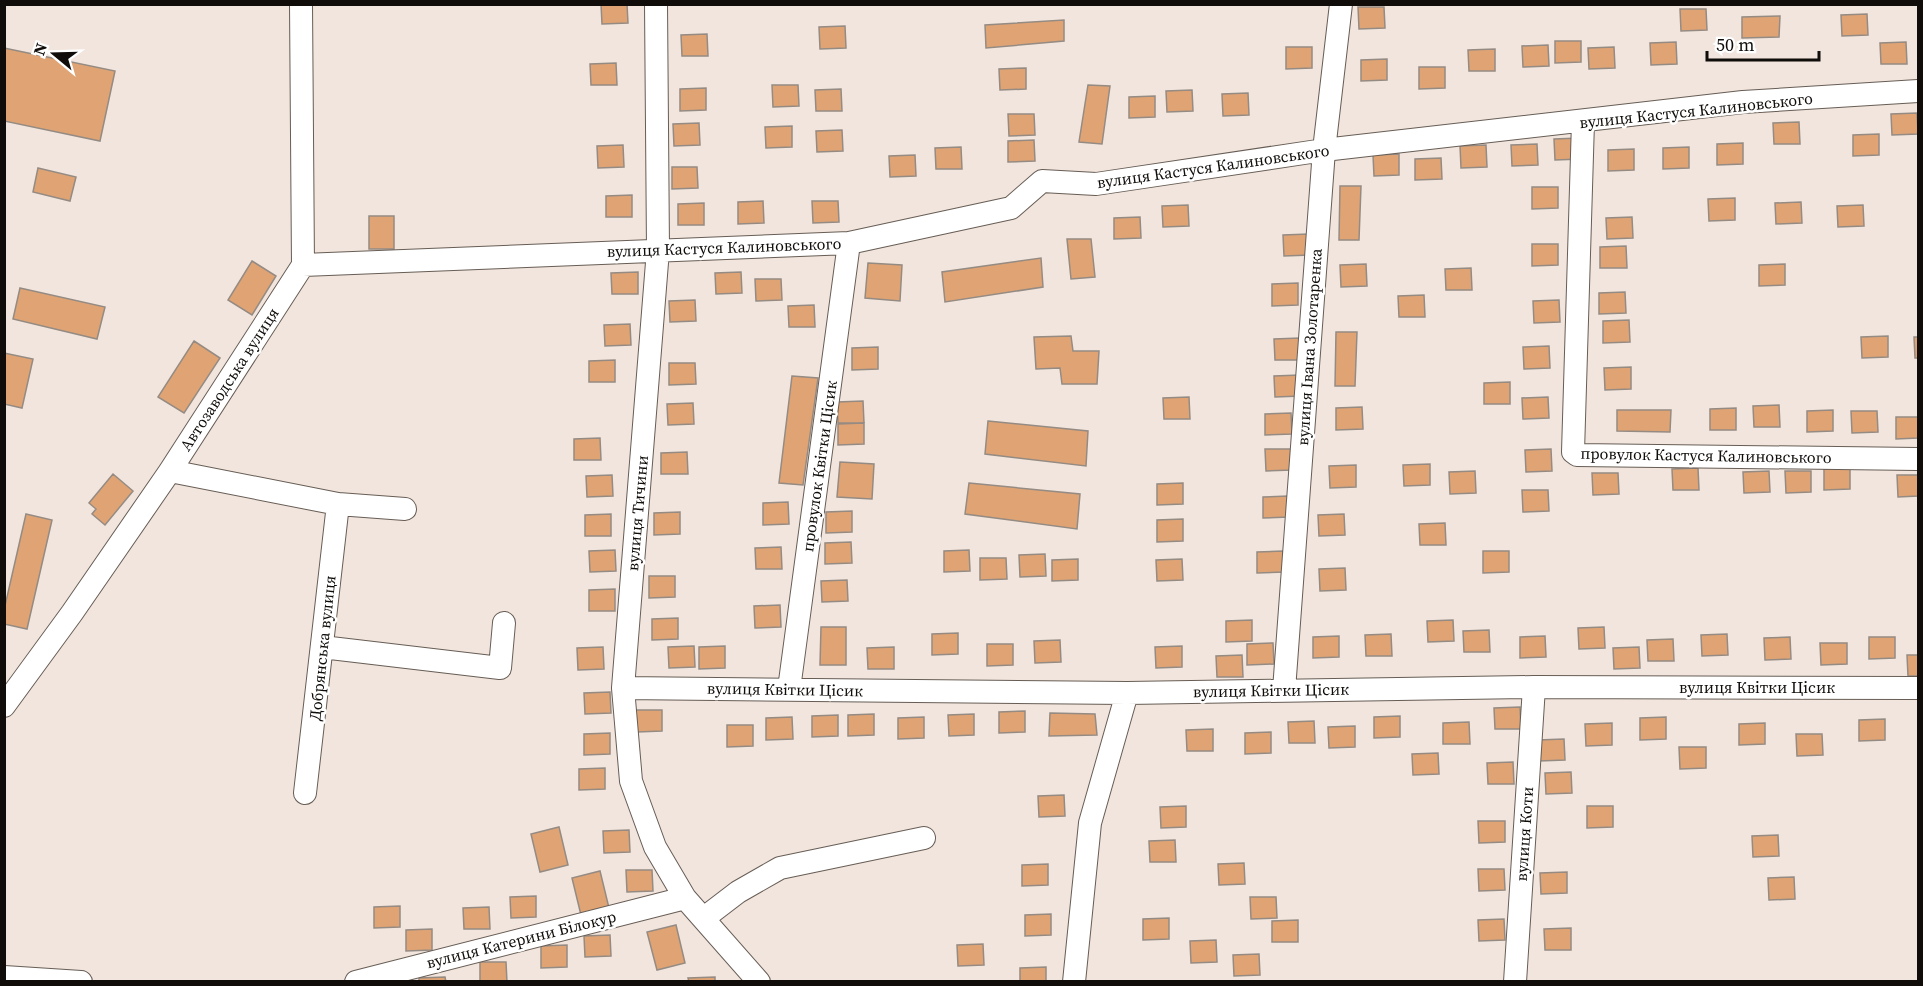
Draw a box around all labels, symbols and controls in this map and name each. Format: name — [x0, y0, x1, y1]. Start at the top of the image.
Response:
north arrow — [24, 24, 84, 84]
scale bar — [1707, 24, 1820, 62]
text: 50 m — [1716, 32, 1754, 57]
text: N — [28, 40, 52, 58]
street label: вулиця Кастуся Калиновського — [1578, 87, 1814, 133]
street label: вулиця Кастуся Калиновського — [1095, 139, 1331, 193]
street label: вулиця Кастуся Калиновського — [606, 232, 842, 262]
street label: вулиця Івана Золотаренка — [1291, 247, 1327, 446]
street label: Автозаводська вулиця — [174, 303, 284, 455]
street label: провулок Квітки Цісик — [796, 379, 842, 553]
street label: провулок Кастуся Калиновського — [1580, 442, 1832, 468]
street label: вулиця Тичини — [621, 454, 653, 572]
street label: Добрянська вулиця — [303, 574, 341, 722]
street label: вулиця Квітки Цісик — [1679, 676, 1835, 698]
street label: вулиця Квітки Цісик — [707, 677, 863, 701]
street label: вулиця Квітки Цісик — [1193, 678, 1349, 702]
street label: вулиця Коти — [1510, 786, 1538, 882]
street label: вулиця Катерини Білокур — [424, 905, 618, 973]

